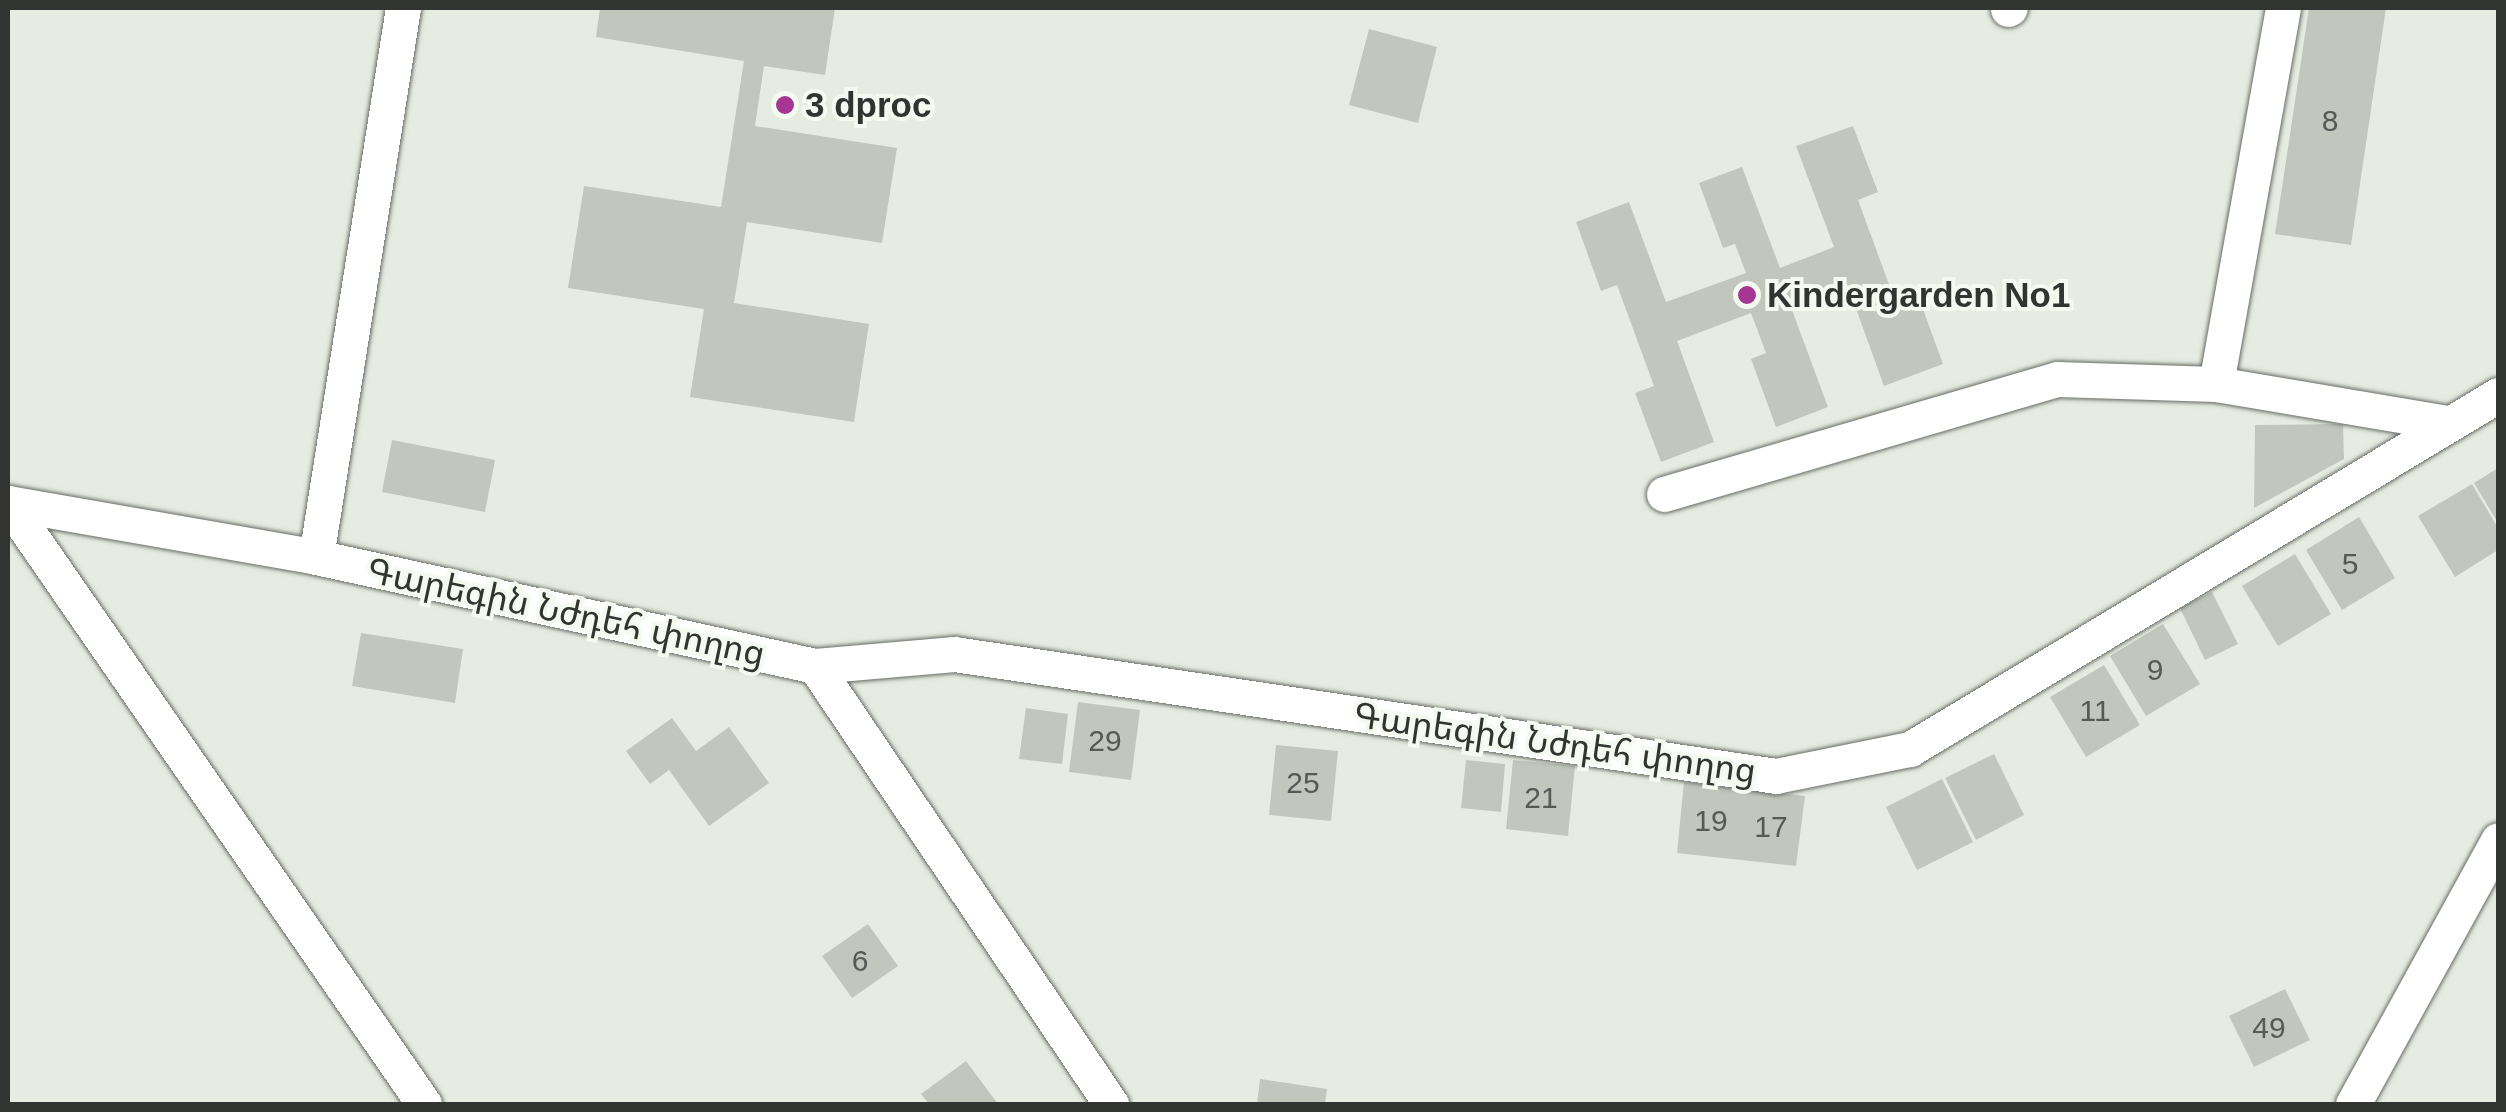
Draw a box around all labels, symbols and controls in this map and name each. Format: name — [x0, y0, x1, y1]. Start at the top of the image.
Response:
place label: 3 dproc — [805, 84, 931, 126]
marker: 3 dproc — [774, 94, 796, 116]
house number: 8 — [2322, 103, 2338, 139]
place label: Kindergarden No1 — [1767, 274, 2070, 316]
marker: Kindergarden No1 — [1736, 284, 1758, 306]
house number: 5 — [2342, 546, 2358, 582]
street label: Գարեգին Նժդեհ փողոց — [363, 549, 769, 675]
house number: 9 — [2147, 652, 2163, 688]
house number: 11 — [2079, 693, 2111, 729]
street label: Գարեգին Նժդեհ փողոց — [1351, 694, 1759, 792]
house number: 29 — [1088, 723, 1122, 759]
house number: 25 — [1286, 765, 1320, 801]
house number: 21 — [1524, 780, 1558, 816]
house number: 19 — [1694, 803, 1728, 839]
house number: 17 — [1754, 809, 1788, 845]
house number: 6 — [852, 943, 868, 979]
house number: 49 — [2252, 1010, 2286, 1046]

